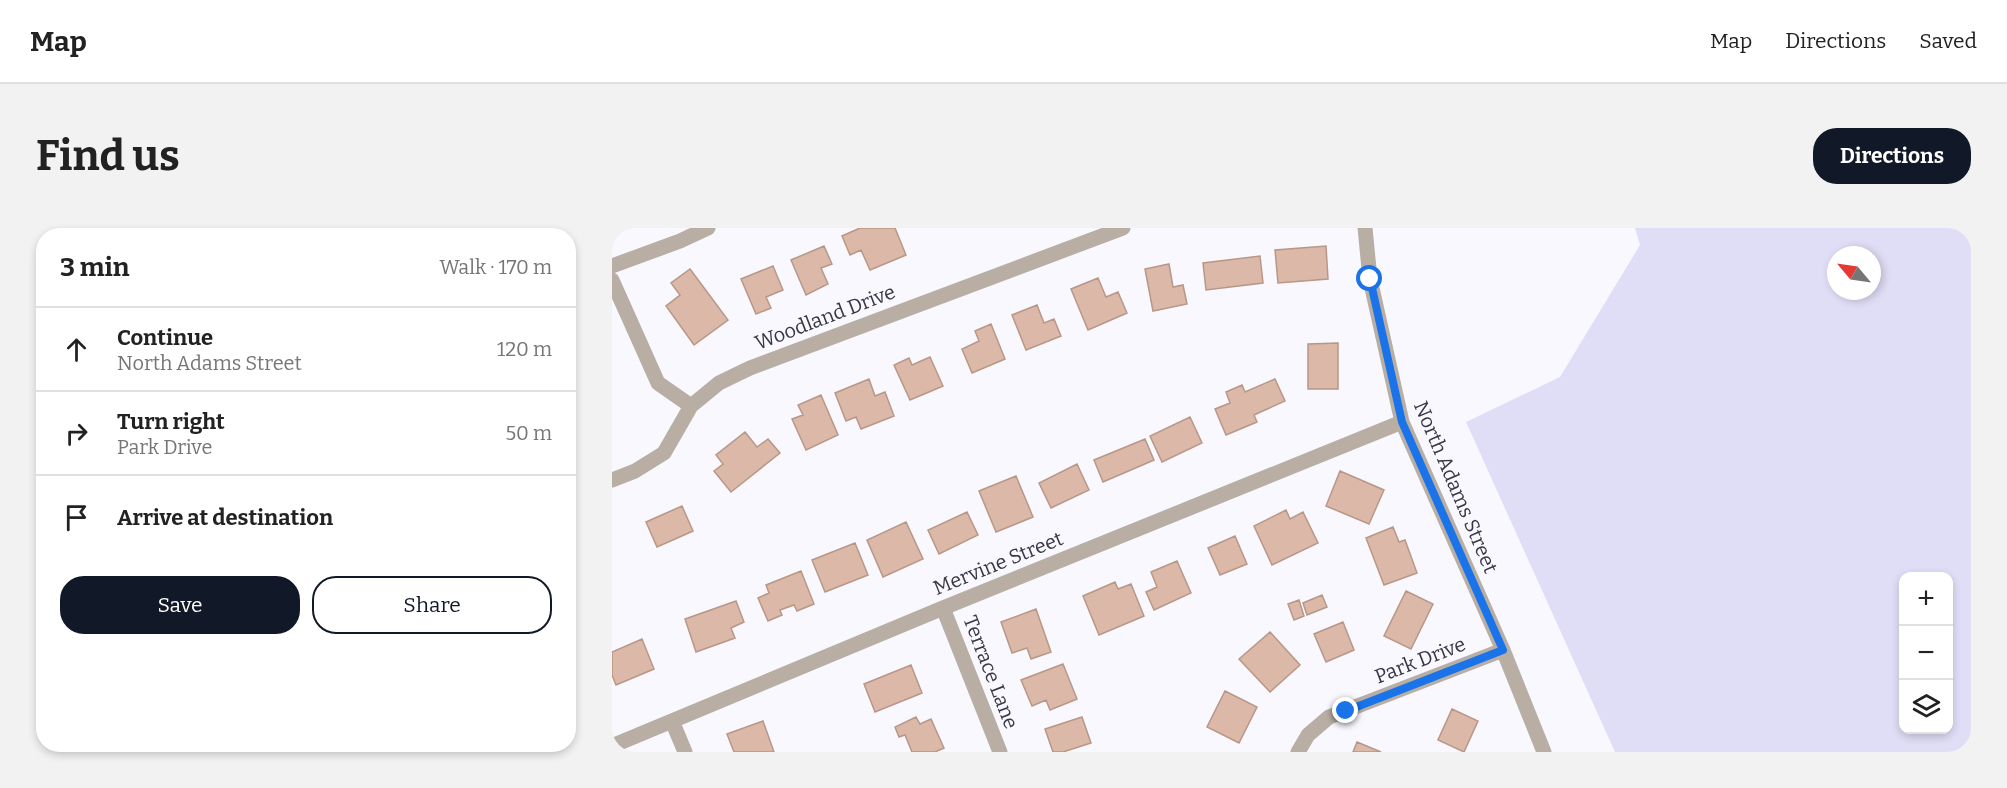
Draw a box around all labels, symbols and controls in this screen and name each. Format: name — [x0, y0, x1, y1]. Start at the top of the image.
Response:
text: Map — [30, 25, 87, 58]
text: Map — [1710, 28, 1752, 54]
text: Directions — [1785, 28, 1886, 54]
text: Saved — [1919, 28, 1977, 54]
button: Directions — [1813, 128, 1971, 184]
text: Find us — [36, 131, 180, 181]
north arrow — [1827, 246, 1881, 300]
text: 3 min — [60, 252, 129, 283]
text: Walk · 170 m — [439, 255, 552, 279]
route start — [1356, 265, 1382, 291]
street label: Woodland Drive — [752, 279, 898, 355]
text: Continue — [117, 324, 213, 351]
icon: ahead — [60, 333, 93, 366]
text: 120 m — [497, 337, 552, 361]
text: North Adams Street — [117, 351, 302, 375]
street label: North Adams Street — [1409, 397, 1503, 577]
text: Turn right — [117, 408, 225, 435]
icon: right — [60, 417, 93, 450]
text: 50 m — [505, 421, 552, 445]
text: Park Drive — [117, 435, 212, 459]
icon: arrive — [60, 501, 93, 534]
text: Arrive at destination — [117, 504, 333, 531]
street label: Mervine Street — [930, 526, 1066, 600]
map controls — [1899, 572, 1953, 734]
button: + — [1899, 572, 1953, 626]
button: Save — [60, 576, 300, 634]
button: Share — [312, 576, 552, 634]
street label: Terrace Lane — [958, 612, 1024, 732]
button: − — [1899, 626, 1953, 680]
street label: Park Drive — [1371, 632, 1469, 688]
button: layers — [1899, 680, 1953, 734]
route end — [1332, 697, 1358, 723]

